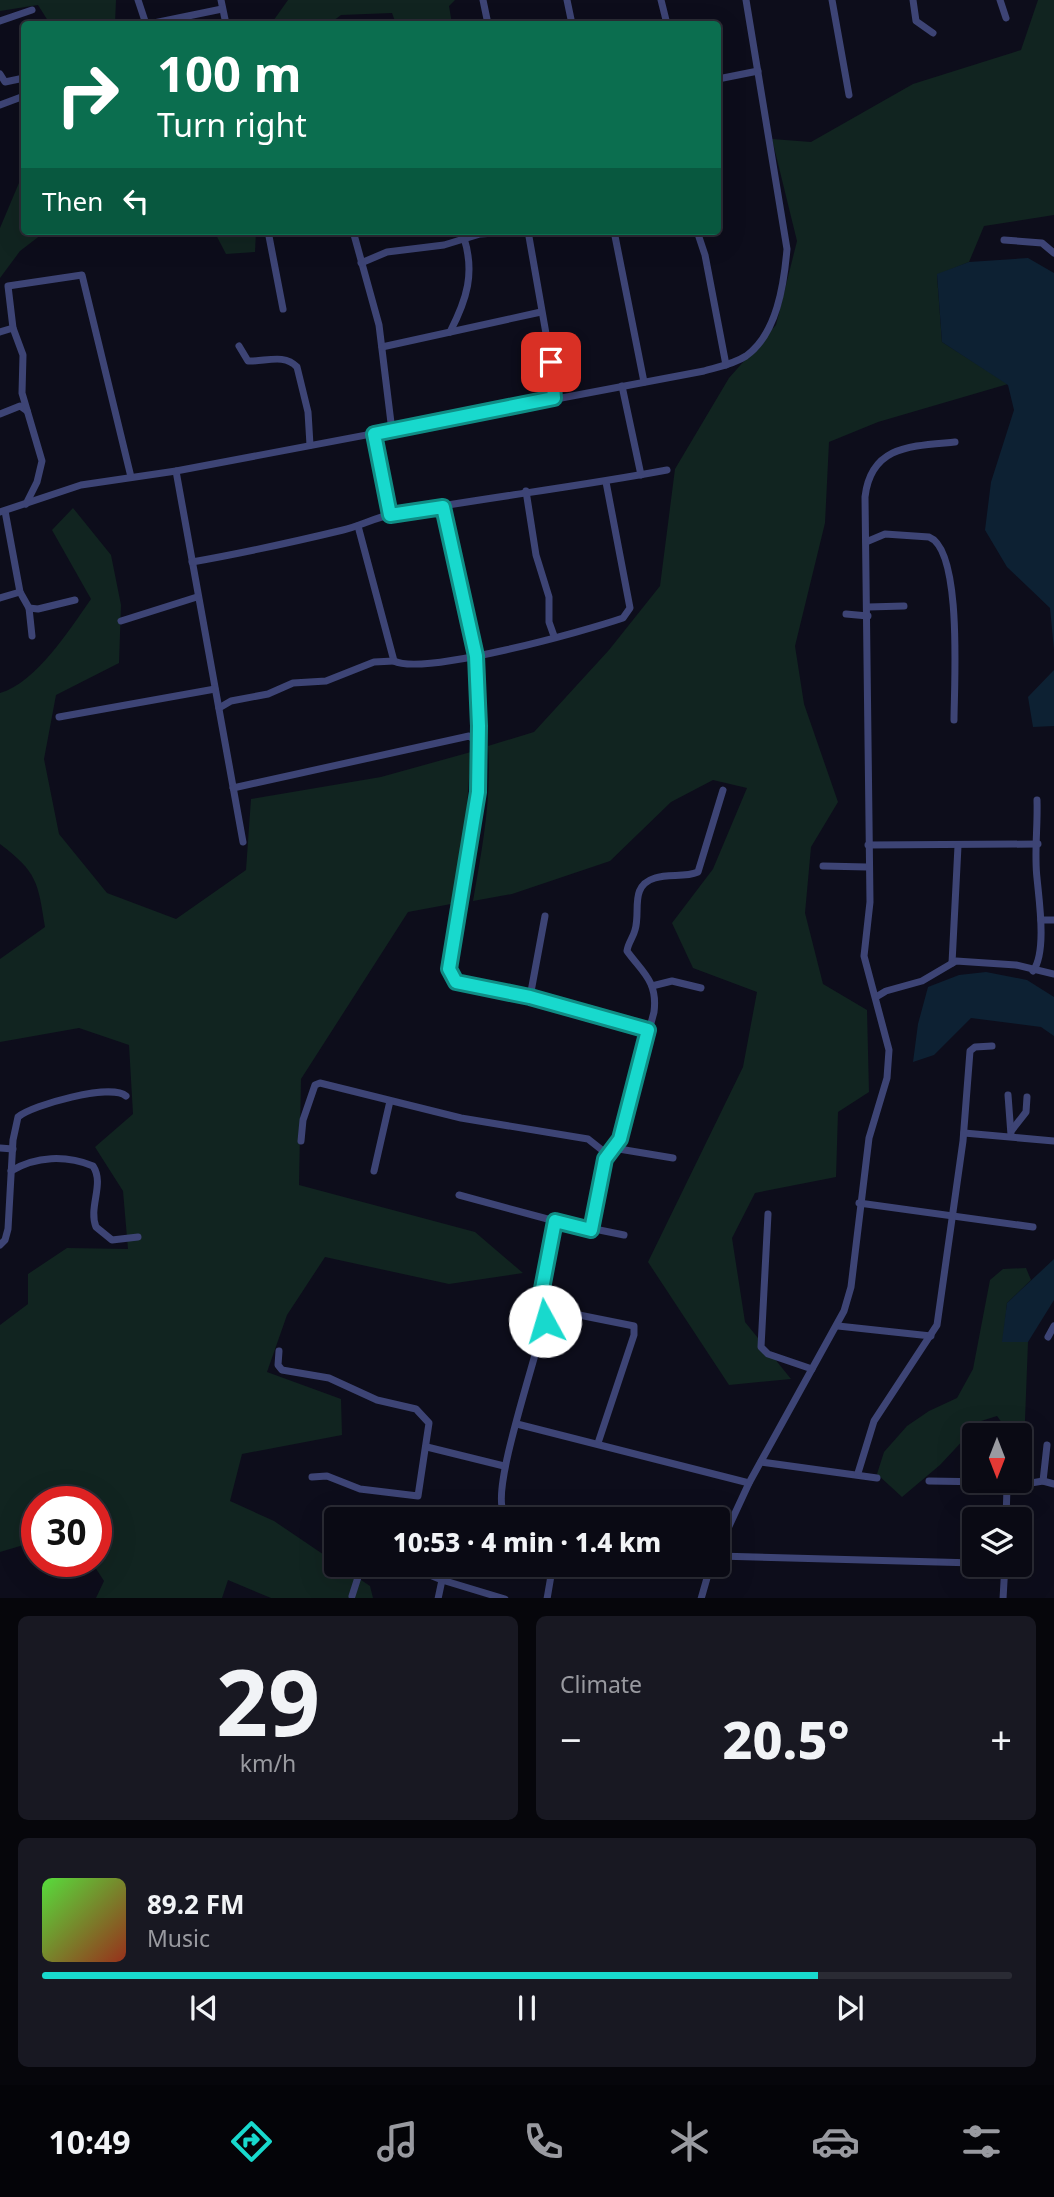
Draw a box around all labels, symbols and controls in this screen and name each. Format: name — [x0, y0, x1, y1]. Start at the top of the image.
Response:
text: 100 m — [157, 40, 302, 106]
icon: right — [42, 49, 133, 140]
text: Turn right — [157, 103, 307, 146]
icon: left — [117, 182, 155, 220]
text: Then — [42, 183, 103, 219]
pin — [521, 332, 581, 392]
icon: arrive — [532, 343, 570, 381]
position arrow — [508, 1284, 582, 1358]
north arrow — [962, 1423, 1032, 1493]
map controls — [962, 1423, 1032, 1577]
speed limit sign: 30 — [21, 1486, 112, 1577]
button: layers — [962, 1507, 1032, 1577]
text: 10:53 · 4 min · 1.4 km — [393, 1524, 661, 1560]
text: 29 — [216, 1639, 320, 1763]
text: Climate — [560, 1668, 642, 1700]
text: 20.5° — [723, 1703, 849, 1774]
text: − — [560, 1713, 582, 1765]
text: + — [990, 1713, 1012, 1765]
text: km/h — [240, 1747, 296, 1779]
text: 89.2 FM — [147, 1886, 244, 1922]
text: Music — [147, 1922, 210, 1954]
icon: previous — [185, 1989, 223, 2027]
icon: pause — [508, 1989, 546, 2027]
icon: next — [831, 1989, 869, 2027]
icon: directions — [227, 2117, 276, 2166]
icon: music — [373, 2117, 422, 2166]
icon: phone — [519, 2117, 568, 2166]
icon: climate — [665, 2117, 714, 2166]
icon: car — [811, 2117, 860, 2166]
icon: filters — [957, 2117, 1006, 2166]
text: 10:49 — [48, 2120, 131, 2163]

